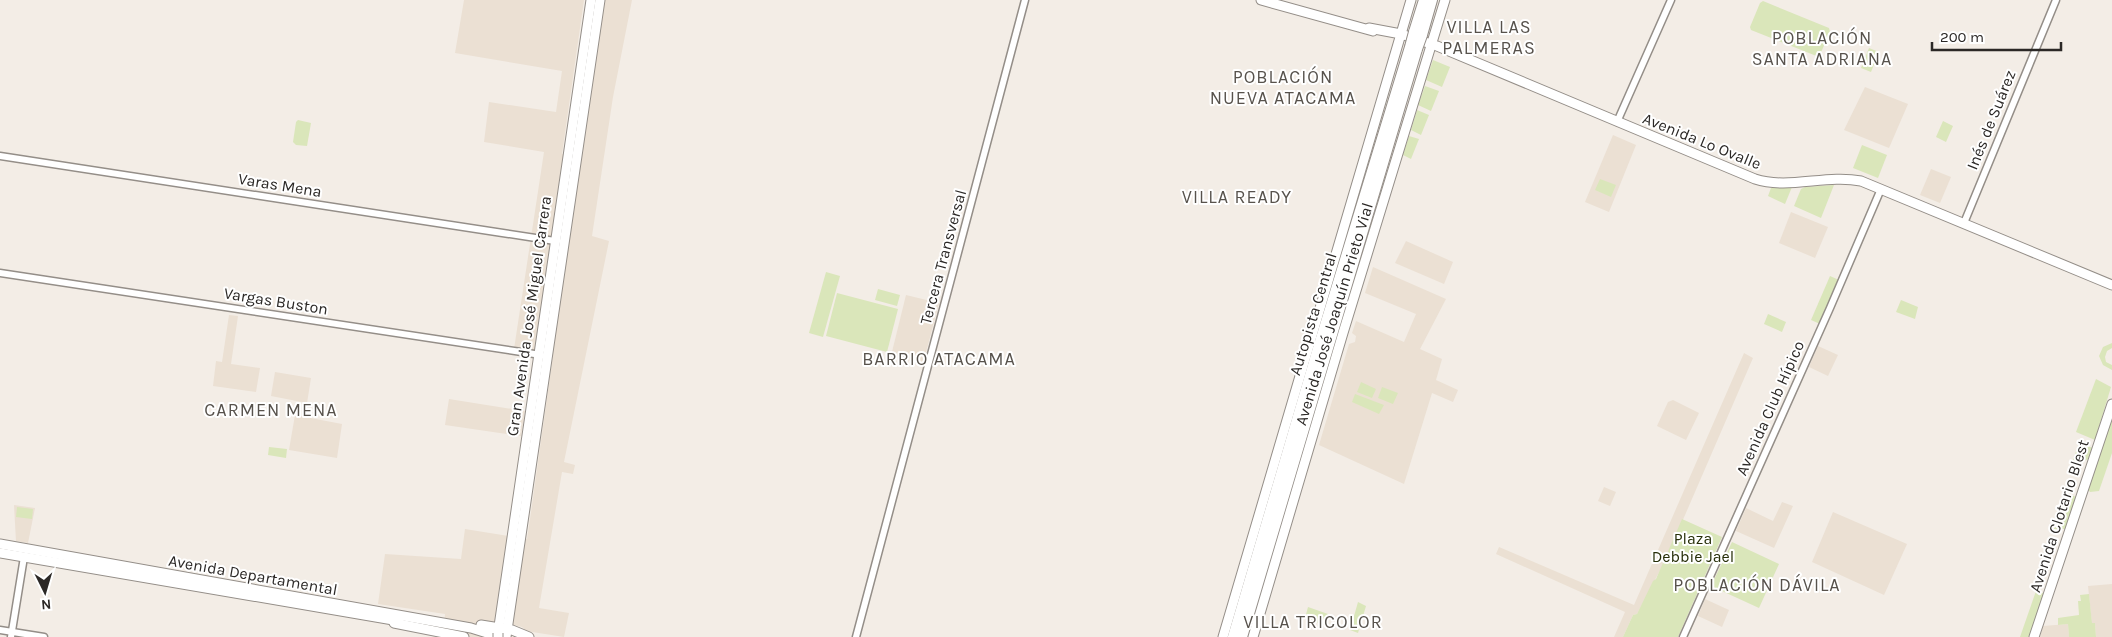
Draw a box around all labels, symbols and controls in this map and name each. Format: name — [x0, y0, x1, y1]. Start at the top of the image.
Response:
district label: VILLA LAS PALMERAS — [1442, 16, 1536, 59]
scale bar — [1932, 20, 2061, 52]
district label: POBLACIÓN SANTA ADRIANA — [1752, 26, 1892, 70]
text: 200 m — [1940, 28, 1984, 46]
district label: POBLACIÓN NUEVA ATACAMA — [1210, 65, 1356, 109]
street label: Inés de Suárez — [1962, 67, 2020, 173]
street label: Avenida Lo Ovalle — [1640, 109, 1764, 173]
street label: Varas Mena — [237, 169, 323, 201]
district label: VILLA READY — [1182, 186, 1292, 208]
street label: Tercera Transversal — [916, 187, 970, 327]
street label: Gran Avenida José Miguel Carrera — [503, 195, 555, 437]
street label: Avenida José Joaquín Prieto Vial — [1291, 200, 1377, 428]
street label: Autopista Central — [1285, 250, 1341, 378]
street label: Vargas Buston — [222, 283, 330, 319]
street label: Avenida Club Hípico — [1732, 338, 1808, 478]
district label: BARRIO ATACAMA — [862, 348, 1016, 370]
district label: CARMEN MENA — [204, 399, 338, 421]
street label: Avenida Clotario Blest — [2025, 437, 2093, 595]
park label: Plaza Debbie Jael — [1652, 529, 1734, 566]
street label: Avenida Departamental — [167, 551, 339, 599]
north arrow — [20, 567, 70, 617]
district label: POBLACIÓN DÁVILA — [1673, 573, 1841, 596]
text: N — [40, 596, 52, 613]
district label: VILLA TRICOLOR — [1243, 611, 1383, 633]

